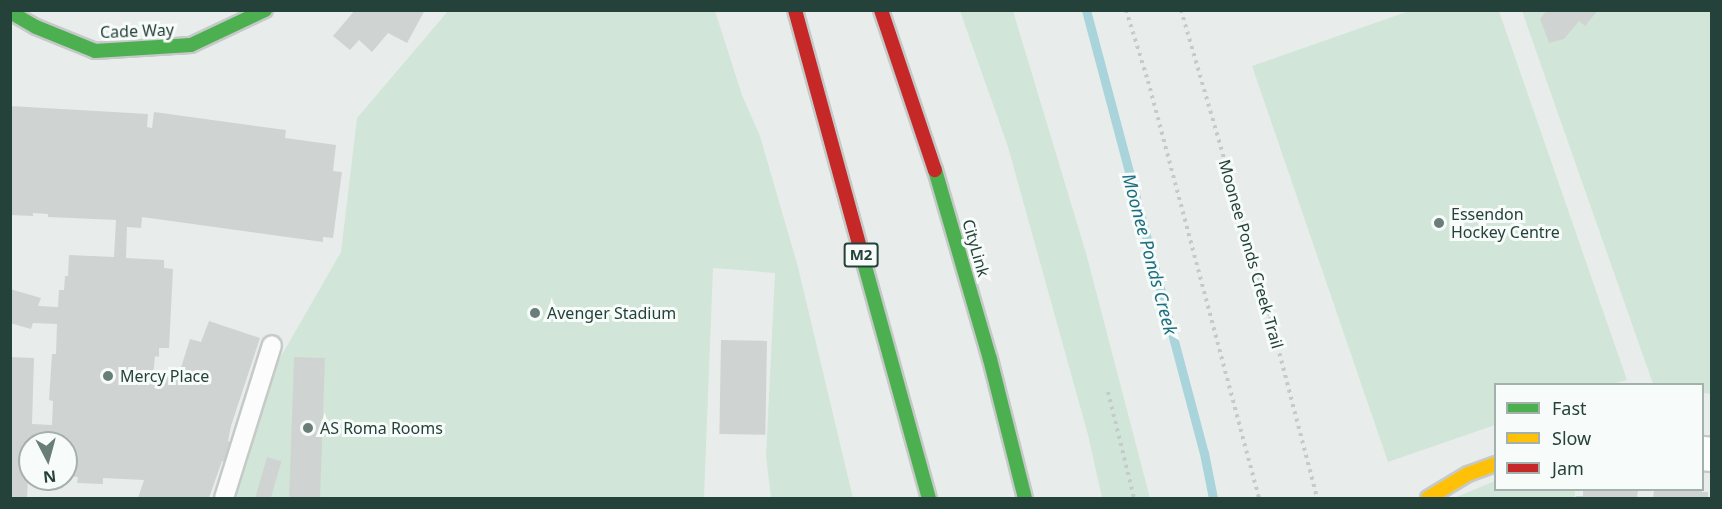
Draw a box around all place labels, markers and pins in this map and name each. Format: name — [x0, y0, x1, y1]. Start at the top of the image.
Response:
place label: Essendon Hockey Centre — [1451, 204, 1560, 242]
marker: Essendon Hockey Centre — [1432, 216, 1446, 230]
place label: Avenger Stadium — [547, 303, 676, 323]
marker: Avenger Stadium — [528, 306, 542, 320]
place label: Mercy Place — [120, 366, 209, 386]
marker: Mercy Place — [101, 369, 115, 383]
place label: AS Roma Rooms — [320, 418, 443, 438]
marker: AS Roma Rooms — [301, 421, 315, 435]

